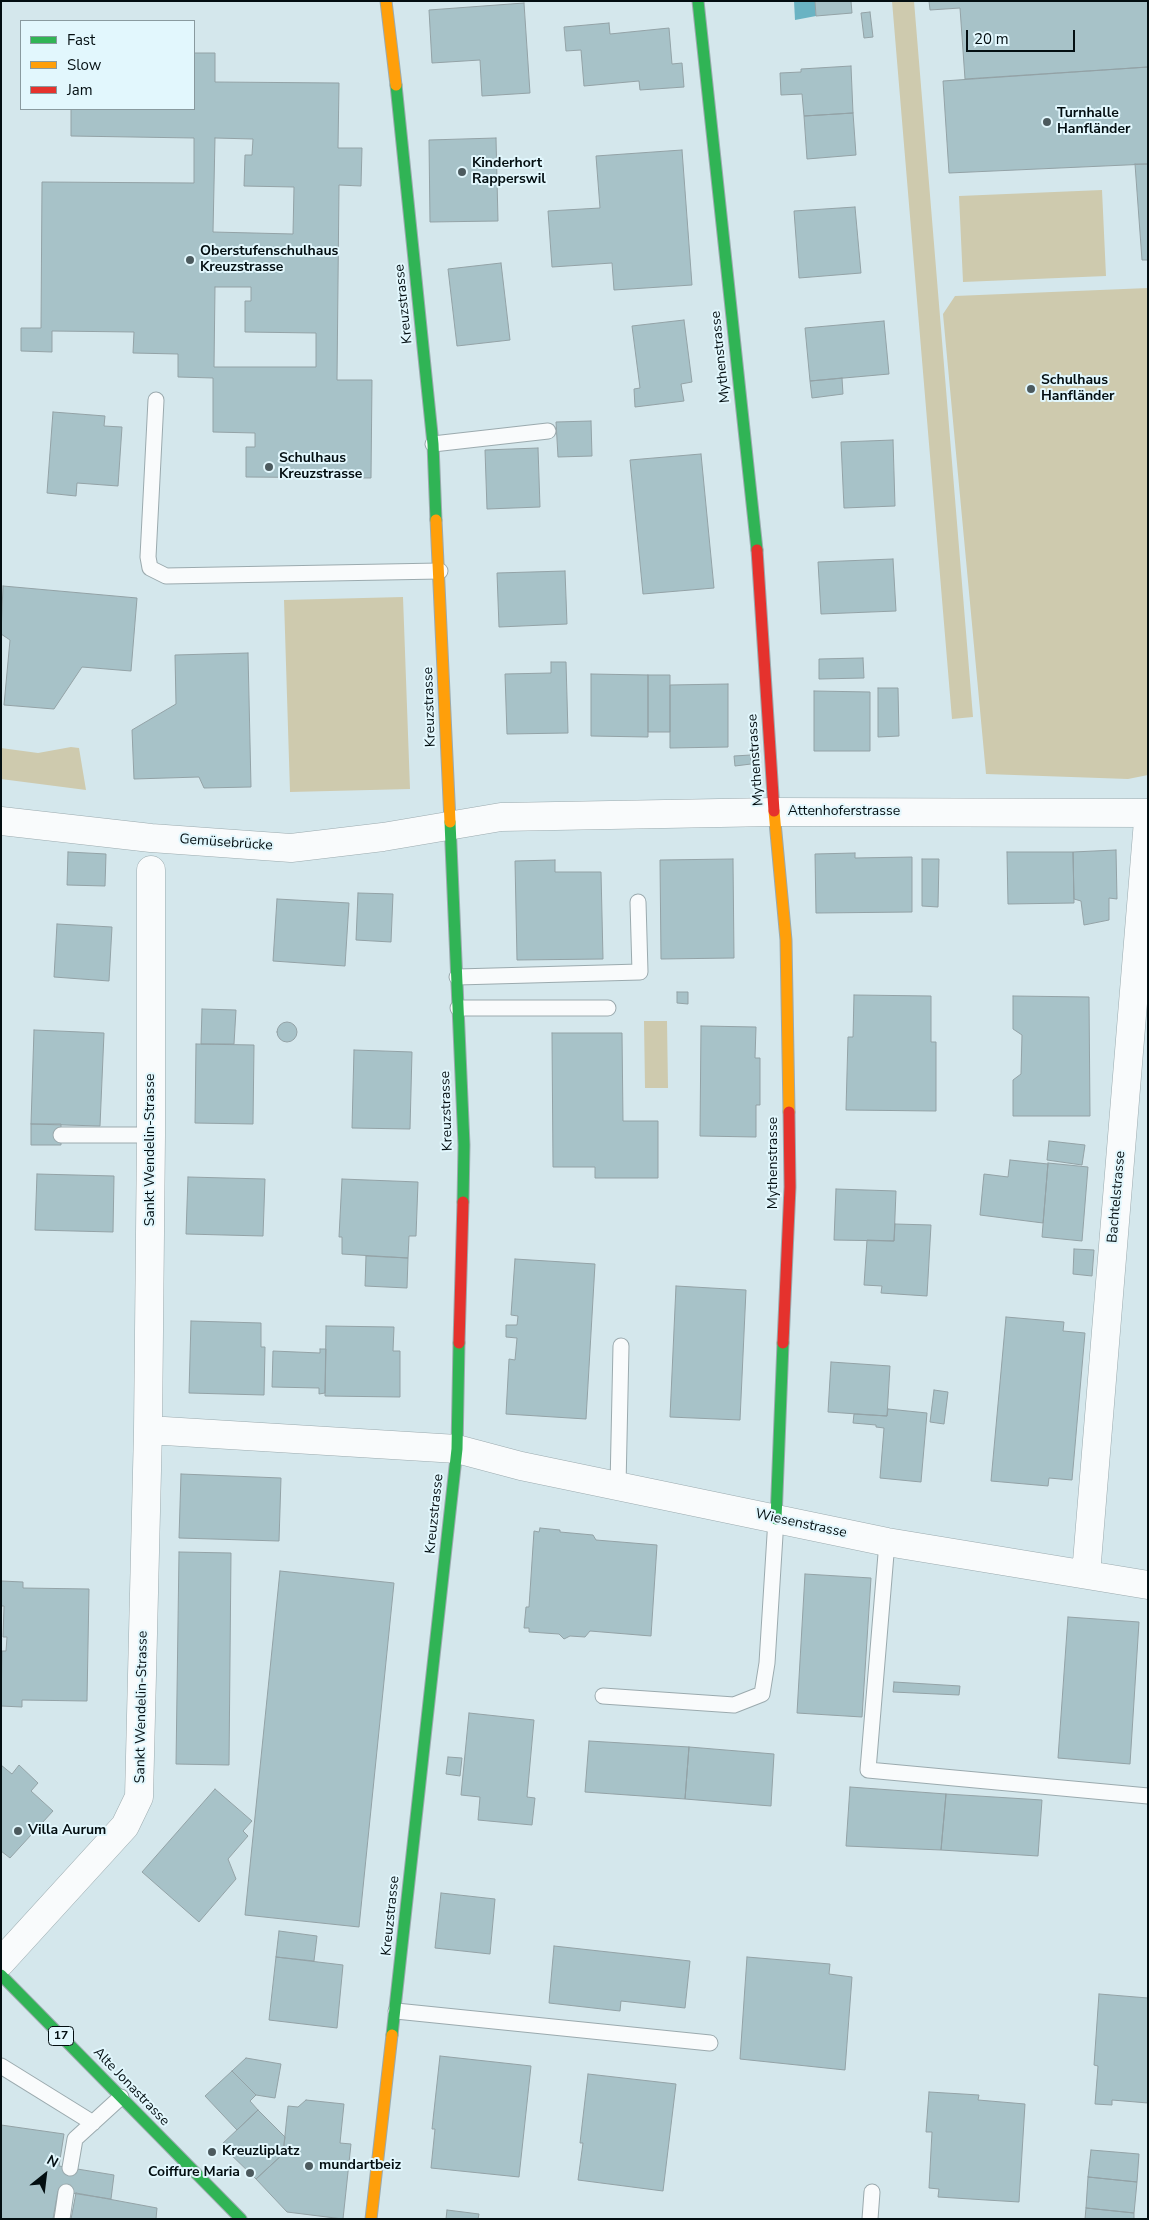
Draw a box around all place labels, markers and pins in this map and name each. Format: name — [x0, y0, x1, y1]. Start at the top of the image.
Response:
place label: Turnhalle Hanfländer — [1057, 106, 1131, 138]
marker: Turnhalle Hanfländer — [1041, 116, 1053, 128]
place label: Kinderhort Rapperswil — [472, 156, 546, 188]
marker: Kinderhort Rapperswil — [456, 166, 468, 178]
place label: Oberstufenschulhaus Kreuzstrasse — [200, 244, 338, 276]
marker: Oberstufenschulhaus Kreuzstrasse — [184, 254, 196, 266]
place label: Schulhaus Hanfländer — [1041, 373, 1115, 406]
marker: Schulhaus Hanfländer — [1025, 383, 1037, 395]
place label: Schulhaus Kreuzstrasse — [279, 451, 362, 484]
marker: Schulhaus Kreuzstrasse — [263, 461, 275, 473]
place label: Villa Aurum — [28, 1823, 106, 1839]
marker: Villa Aurum — [12, 1825, 24, 1837]
place label: Kreuzliplatz — [222, 2144, 300, 2160]
marker: Kreuzliplatz — [206, 2146, 218, 2158]
place label: mundartbeiz — [319, 2158, 401, 2174]
marker: mundartbeiz — [303, 2160, 315, 2172]
place label: Coiffure Maria — [148, 2165, 240, 2181]
marker: Coiffure Maria — [244, 2167, 256, 2179]

